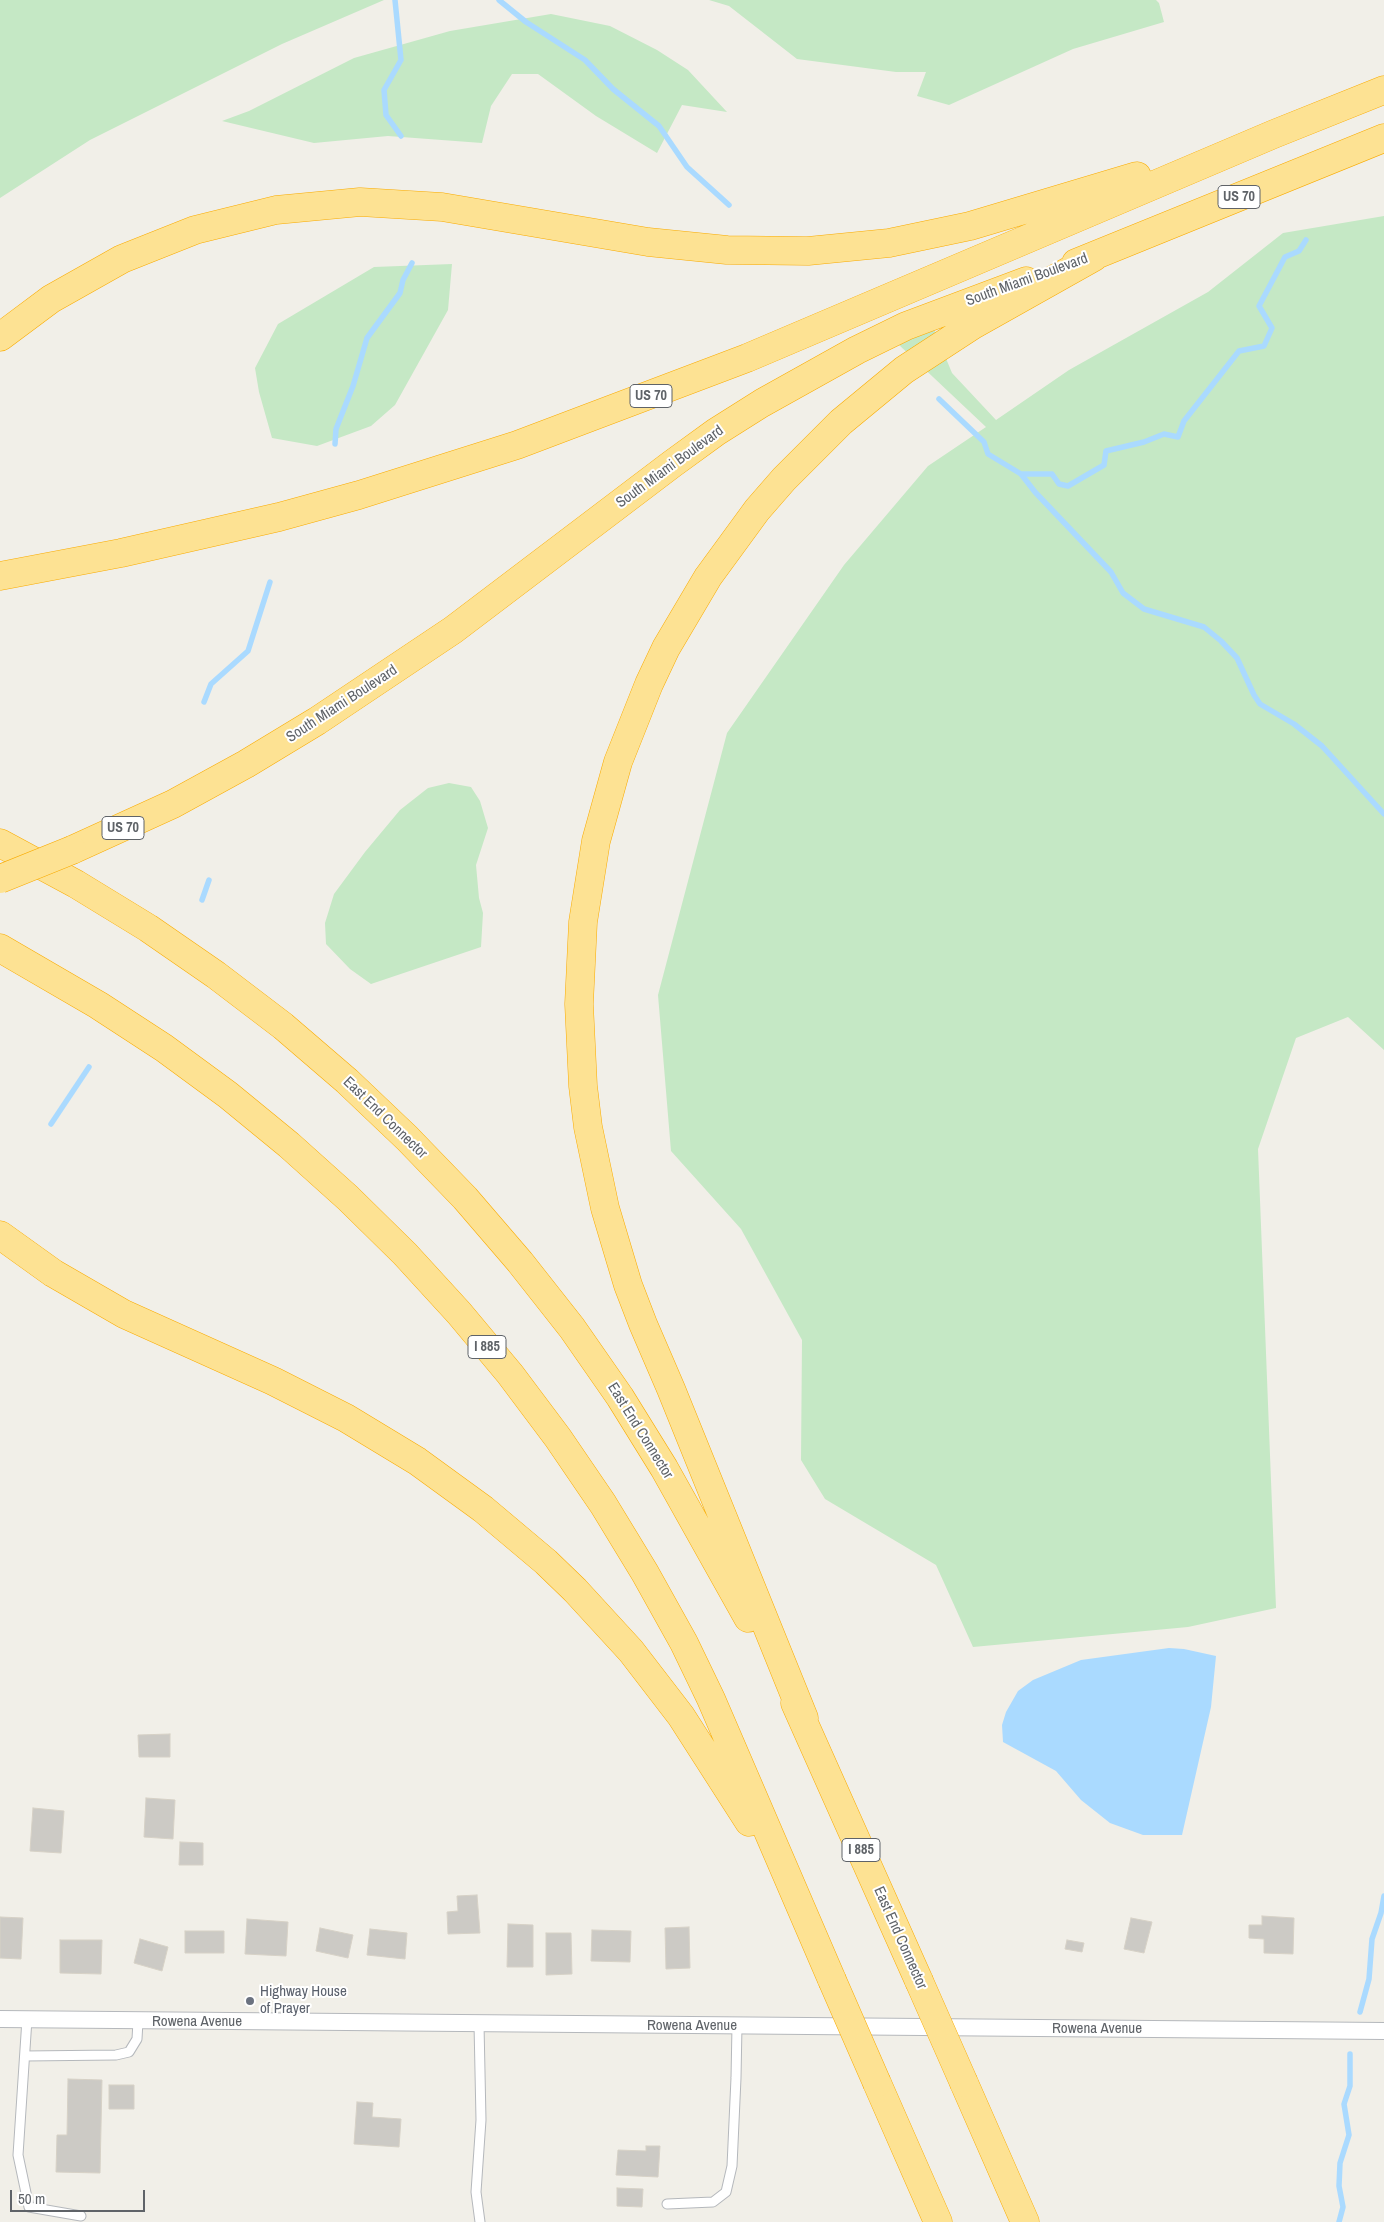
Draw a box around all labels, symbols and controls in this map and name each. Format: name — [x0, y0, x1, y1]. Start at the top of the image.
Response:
road number: US 70 — [1218, 186, 1260, 208]
street label: South Miami Boulevard — [964, 250, 1090, 310]
road number: US 70 — [630, 384, 672, 408]
street label: South Miami Boulevard — [613, 422, 727, 512]
street label: South Miami Boulevard — [283, 661, 401, 747]
road number: US 70 — [102, 816, 144, 840]
street label: East End Connector — [339, 1073, 431, 1163]
road number: I 885 — [468, 1335, 506, 1358]
street label: East End Connector — [603, 1380, 677, 1482]
road number: I 885 — [842, 1838, 880, 1862]
street label: East End Connector — [869, 1884, 931, 1992]
place label: Highway House of Prayer — [260, 1983, 347, 2018]
marker: Highway House of Prayer — [244, 1995, 256, 2007]
street label: Rowena Avenue — [152, 2013, 242, 2031]
street label: Rowena Avenue — [647, 2017, 737, 2035]
street label: Rowena Avenue — [1052, 2020, 1142, 2038]
scale bar — [12, 2180, 148, 2212]
text: 50 m — [18, 2188, 45, 2209]

